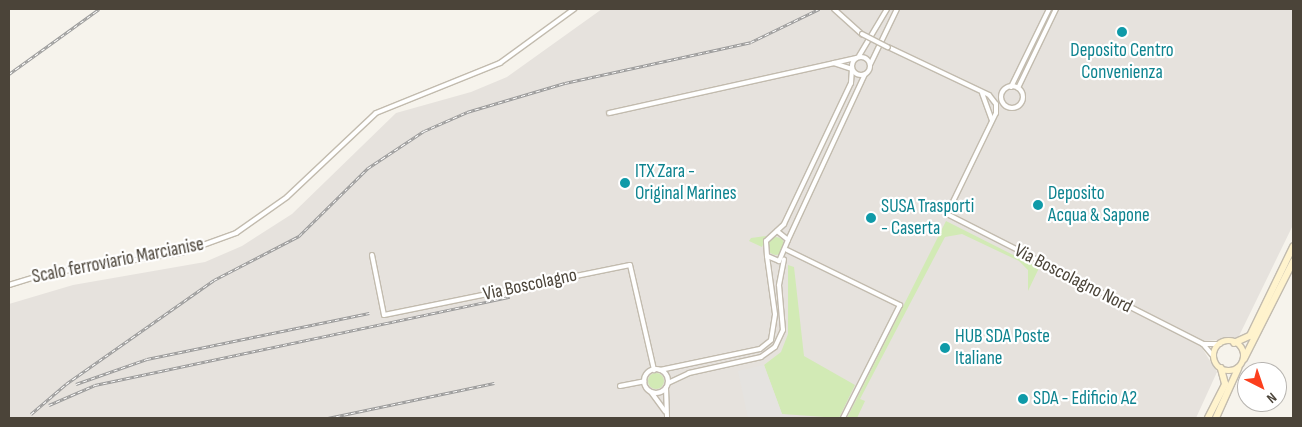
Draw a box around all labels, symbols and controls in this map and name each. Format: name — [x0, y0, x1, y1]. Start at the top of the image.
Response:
marker: Deposito Centro Convenienza — [1116, 26, 1128, 38]
place label: Deposito Centro Convenienza — [1070, 40, 1174, 84]
place label: ITX Zara - Original Marines — [635, 161, 737, 205]
marker: ITX Zara - Original Marines — [619, 177, 631, 189]
place label: Deposito Acqua & Sapone — [1048, 183, 1150, 227]
place label: SUSA Trasporti - Caserta — [881, 196, 974, 240]
marker: Deposito Acqua & Sapone — [1032, 199, 1044, 211]
marker: SUSA Trasporti - Caserta — [865, 212, 877, 224]
street label: Scalo ferroviario Marcianise — [30, 233, 206, 289]
street label: Via Boscolagno Nord — [1010, 240, 1136, 318]
street label: Via Boscolagno — [481, 264, 579, 306]
place label: HUB SDA Poste Italiane — [955, 326, 1050, 370]
marker: HUB SDA Poste Italiane — [939, 342, 951, 354]
north arrow — [1237, 362, 1287, 412]
place label: SDA - Edificio A2 — [1033, 388, 1137, 410]
text: N — [1263, 389, 1280, 407]
marker: SDA - Edificio A2 — [1017, 393, 1029, 405]

